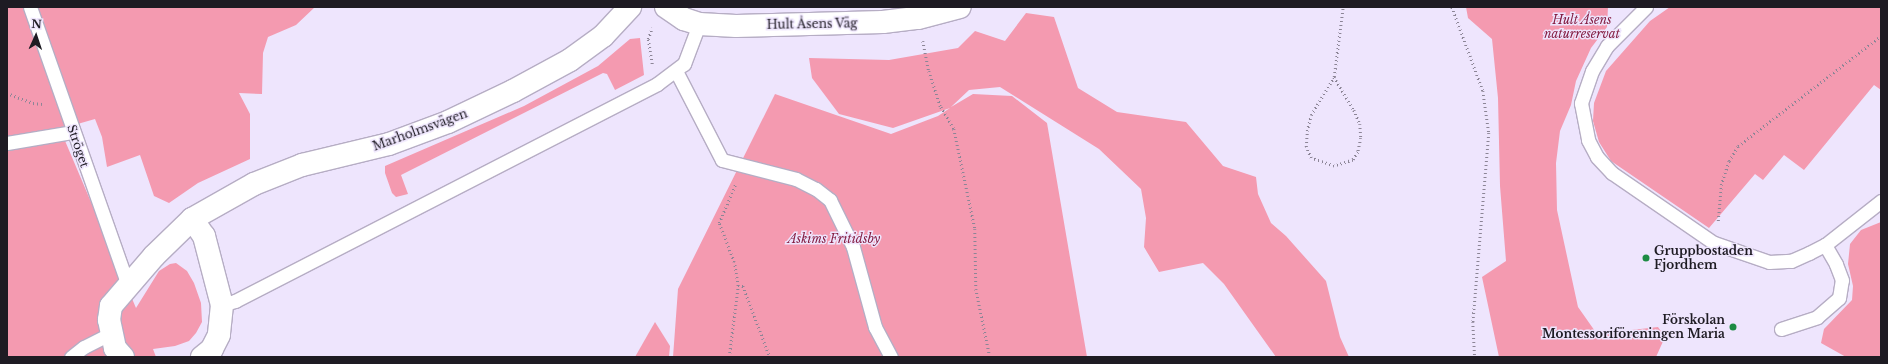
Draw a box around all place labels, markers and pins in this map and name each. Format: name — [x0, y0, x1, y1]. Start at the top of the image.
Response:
place label: Gruppbostaden Fjordhem — [1654, 244, 1753, 272]
marker: Gruppbostaden Fjordhem — [1641, 253, 1651, 263]
place label: Förskolan Montessoriföreningen Maria — [1542, 313, 1725, 341]
marker: Förskolan Montessoriföreningen Maria — [1728, 322, 1738, 332]

